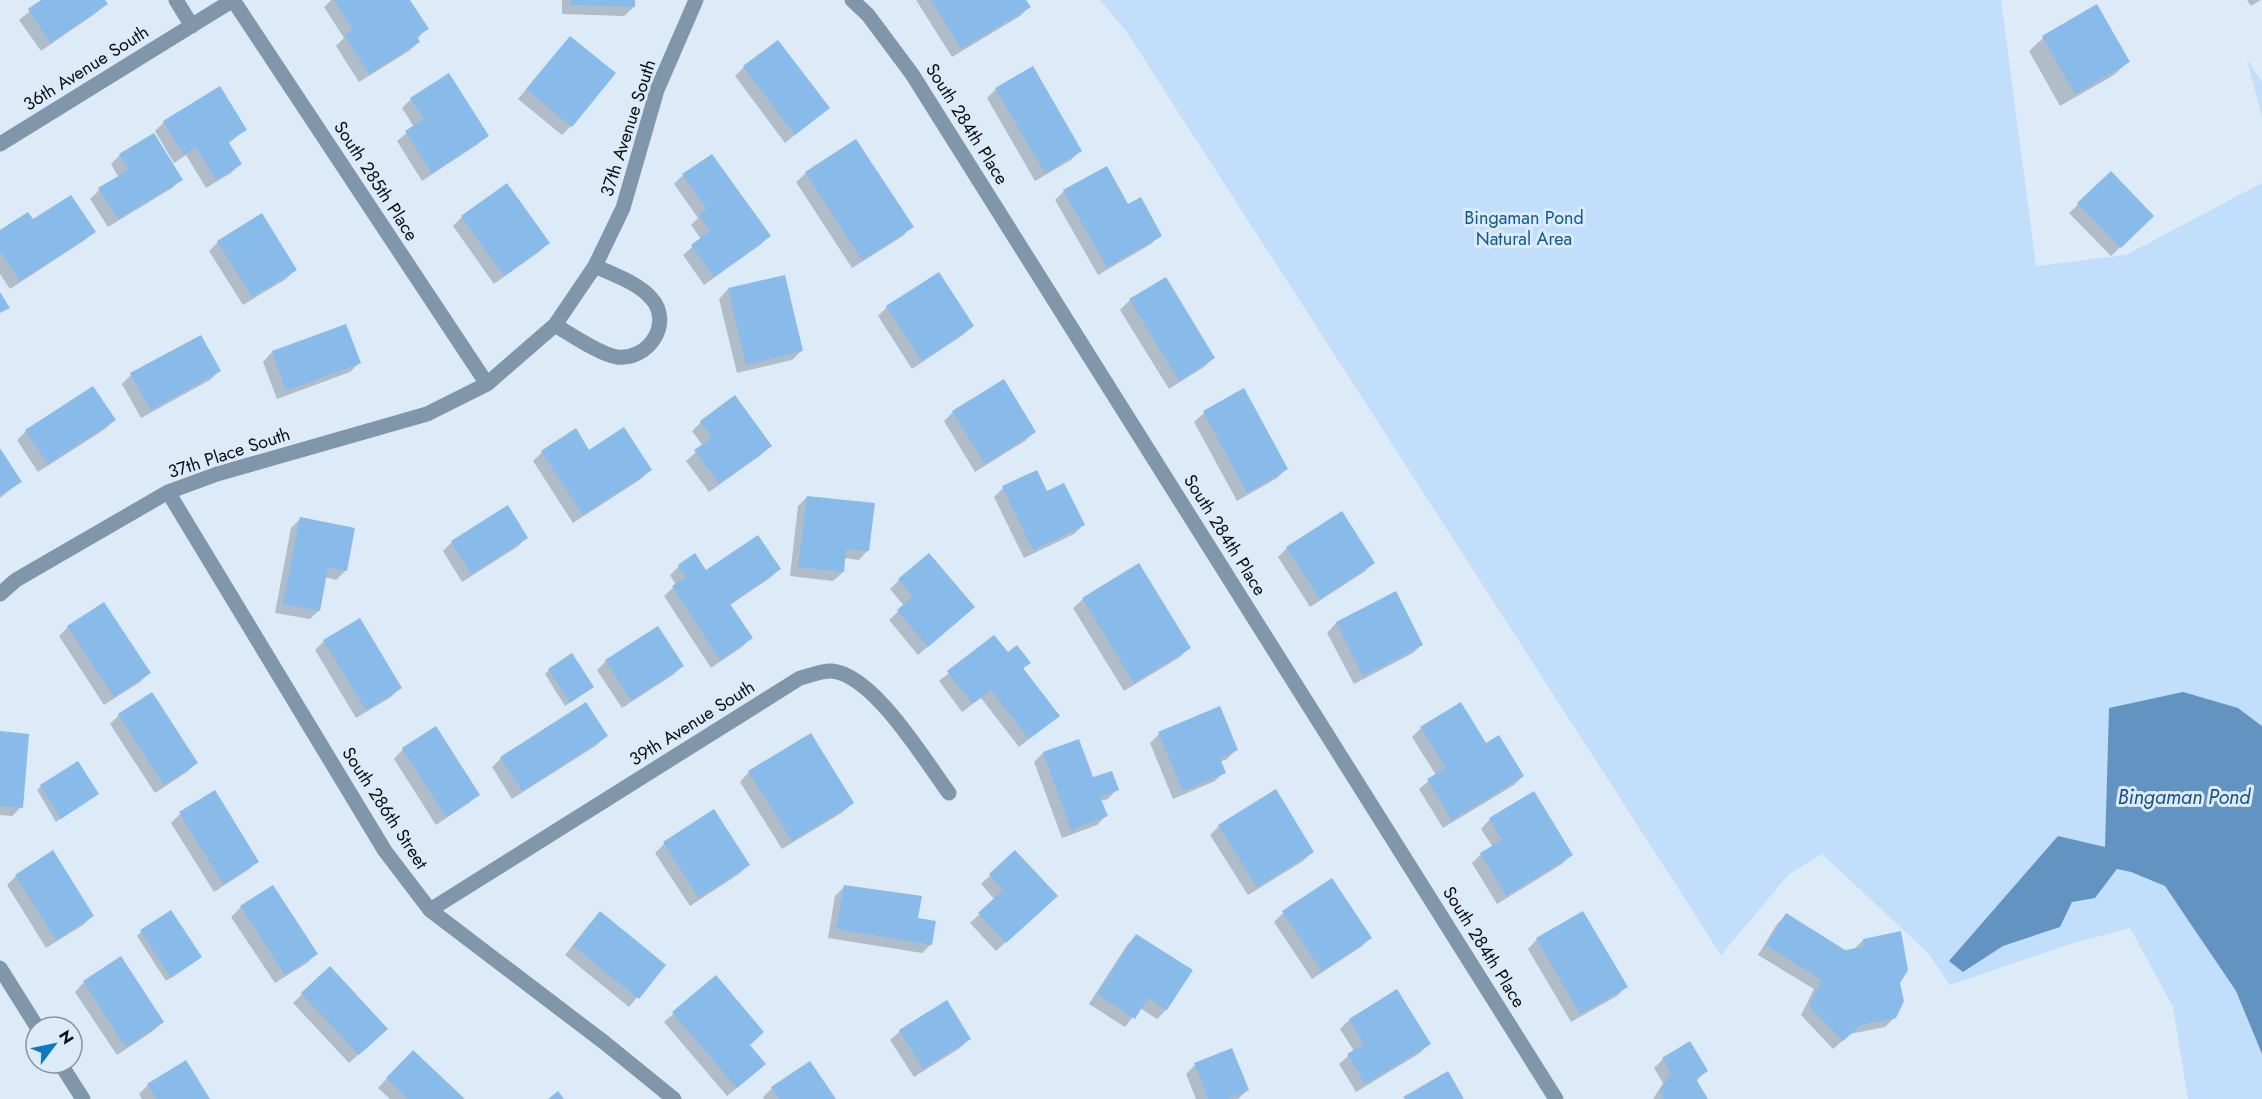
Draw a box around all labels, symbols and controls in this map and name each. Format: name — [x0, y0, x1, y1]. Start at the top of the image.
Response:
street label: 36th Avenue South — [18, 19, 154, 117]
street label: 37th Avenue South — [594, 56, 662, 200]
street label: South 284th Place — [919, 58, 1015, 190]
street label: South 285th Place — [327, 116, 425, 246]
park label: Bingaman Pond Natural Area — [1464, 205, 1584, 252]
street label: 37th Place South — [165, 421, 293, 485]
street label: South 284th Place — [1177, 469, 1273, 601]
street label: 39th Avenue South — [624, 674, 760, 772]
street label: South 286th Street — [336, 742, 435, 875]
water label: Bingaman Pond — [2118, 783, 2251, 812]
street label: South 284th Place — [1436, 881, 1532, 1013]
north arrow — [24, 1015, 84, 1075]
text: N — [53, 1026, 79, 1049]

